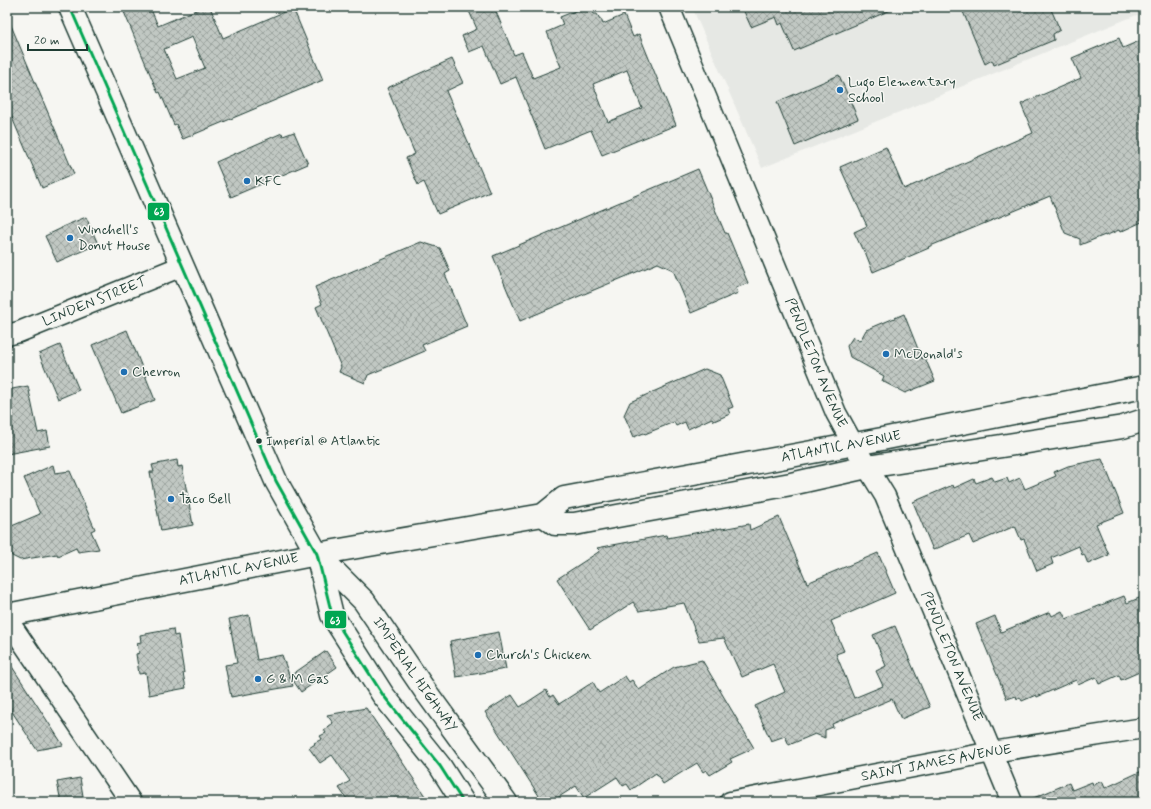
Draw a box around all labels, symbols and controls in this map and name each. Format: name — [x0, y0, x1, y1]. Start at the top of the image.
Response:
scale bar — [28, 26, 87, 52]
text: 20 m — [34, 33, 60, 49]
place label: Lugo Elementary School — [848, 73, 956, 107]
marker: Lugo Elementary School — [835, 85, 845, 95]
place label: KFC — [255, 172, 281, 190]
marker: KFC — [242, 176, 252, 186]
line badge: 63 — [147, 202, 170, 221]
text: 63 — [154, 205, 164, 219]
place label: Winchell's Donut House — [78, 221, 150, 255]
marker: Winchell's Donut House — [65, 233, 75, 243]
street label: LINDEN STREET — [40, 272, 150, 331]
street label: PENDLETON AVENUE — [781, 295, 851, 431]
place label: McDonald's — [894, 345, 963, 363]
marker: McDonald's — [881, 349, 891, 359]
place label: Chevron — [132, 363, 180, 381]
marker: Chevron — [119, 367, 129, 377]
street label: ATLANTIC AVENUE — [780, 426, 902, 467]
place label: Imperial @ Atlantic — [266, 433, 380, 450]
marker: Imperial @ Atlantic — [254, 436, 264, 446]
place label: Taco Bell — [179, 490, 231, 508]
marker: Taco Bell — [166, 494, 176, 504]
street label: ATLANTIC AVENUE — [177, 549, 300, 590]
street label: PENDLETON AVENUE — [917, 589, 987, 724]
line badge: 63 — [324, 610, 347, 629]
text: 63 — [330, 614, 340, 628]
street label: IMPERIAL HIGHWAY — [369, 614, 461, 736]
place label: Church's Chicken — [486, 646, 592, 664]
marker: Church's Chicken — [473, 650, 483, 660]
place label: G & M Gas — [266, 670, 329, 688]
marker: G & M Gas — [253, 674, 263, 684]
street label: SAINT JAMES AVENUE — [860, 740, 1013, 786]

